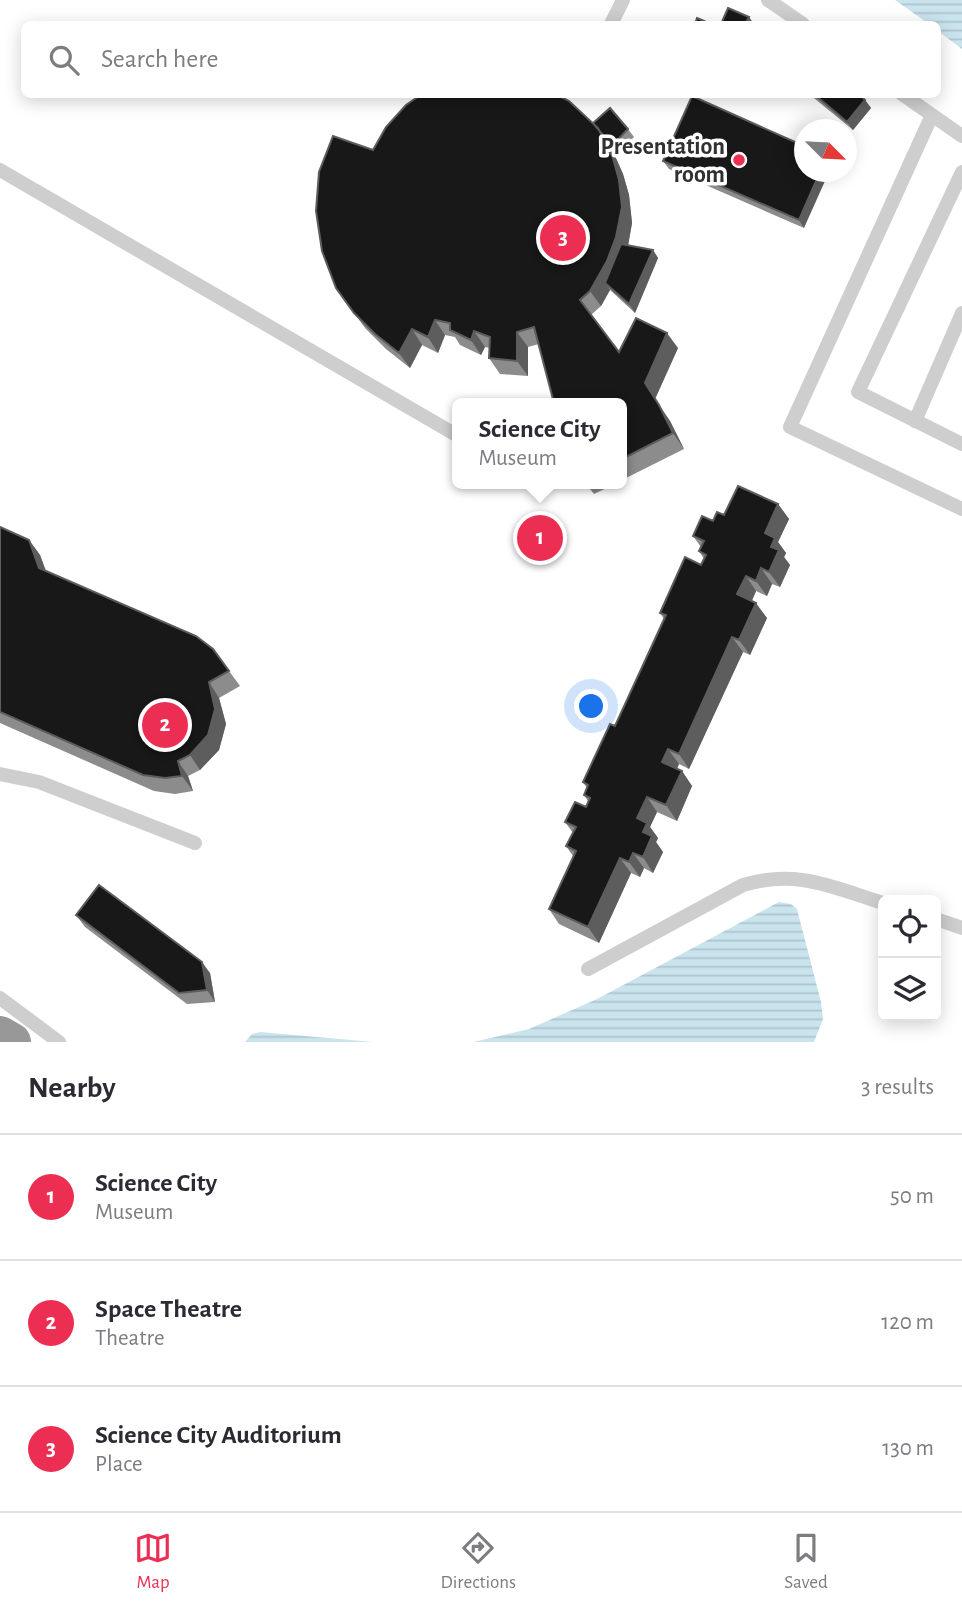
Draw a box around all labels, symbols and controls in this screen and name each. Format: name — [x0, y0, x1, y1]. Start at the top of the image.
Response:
search box — [21, 21, 941, 98]
icon: search — [45, 41, 83, 79]
text: Search here — [101, 46, 219, 72]
north arrow — [794, 119, 857, 182]
place label: Presentation room — [601, 135, 725, 187]
marker: Presentation room — [731, 152, 747, 168]
pin: 3 — [540, 212, 586, 264]
popup — [452, 398, 627, 489]
text: Science City — [478, 416, 601, 442]
text: Museum — [478, 447, 557, 470]
pin: 1 — [517, 512, 563, 564]
your location — [574, 689, 608, 723]
pin: 2 — [142, 699, 188, 751]
map controls — [878, 895, 941, 1021]
button: locate — [878, 895, 941, 958]
button: layers — [878, 958, 941, 1021]
text: Nearby — [28, 1073, 116, 1103]
text: 3 results — [861, 1076, 934, 1099]
text: Science City — [95, 1170, 217, 1196]
text: 1 — [47, 1185, 55, 1208]
text: 50 m — [890, 1185, 934, 1208]
text: Museum — [95, 1201, 173, 1224]
text: Space Theatre — [95, 1296, 242, 1322]
text: 2 — [46, 1311, 56, 1334]
text: 120 m — [881, 1311, 934, 1334]
text: Theatre — [95, 1327, 165, 1350]
text: Science City Auditorium — [95, 1422, 342, 1448]
text: 3 — [46, 1437, 56, 1460]
text: 130 m — [882, 1437, 934, 1460]
text: Place — [95, 1453, 143, 1476]
tab: Map — [134, 1529, 172, 1594]
tab: Directions — [440, 1529, 516, 1594]
tab: Saved — [784, 1529, 828, 1594]

